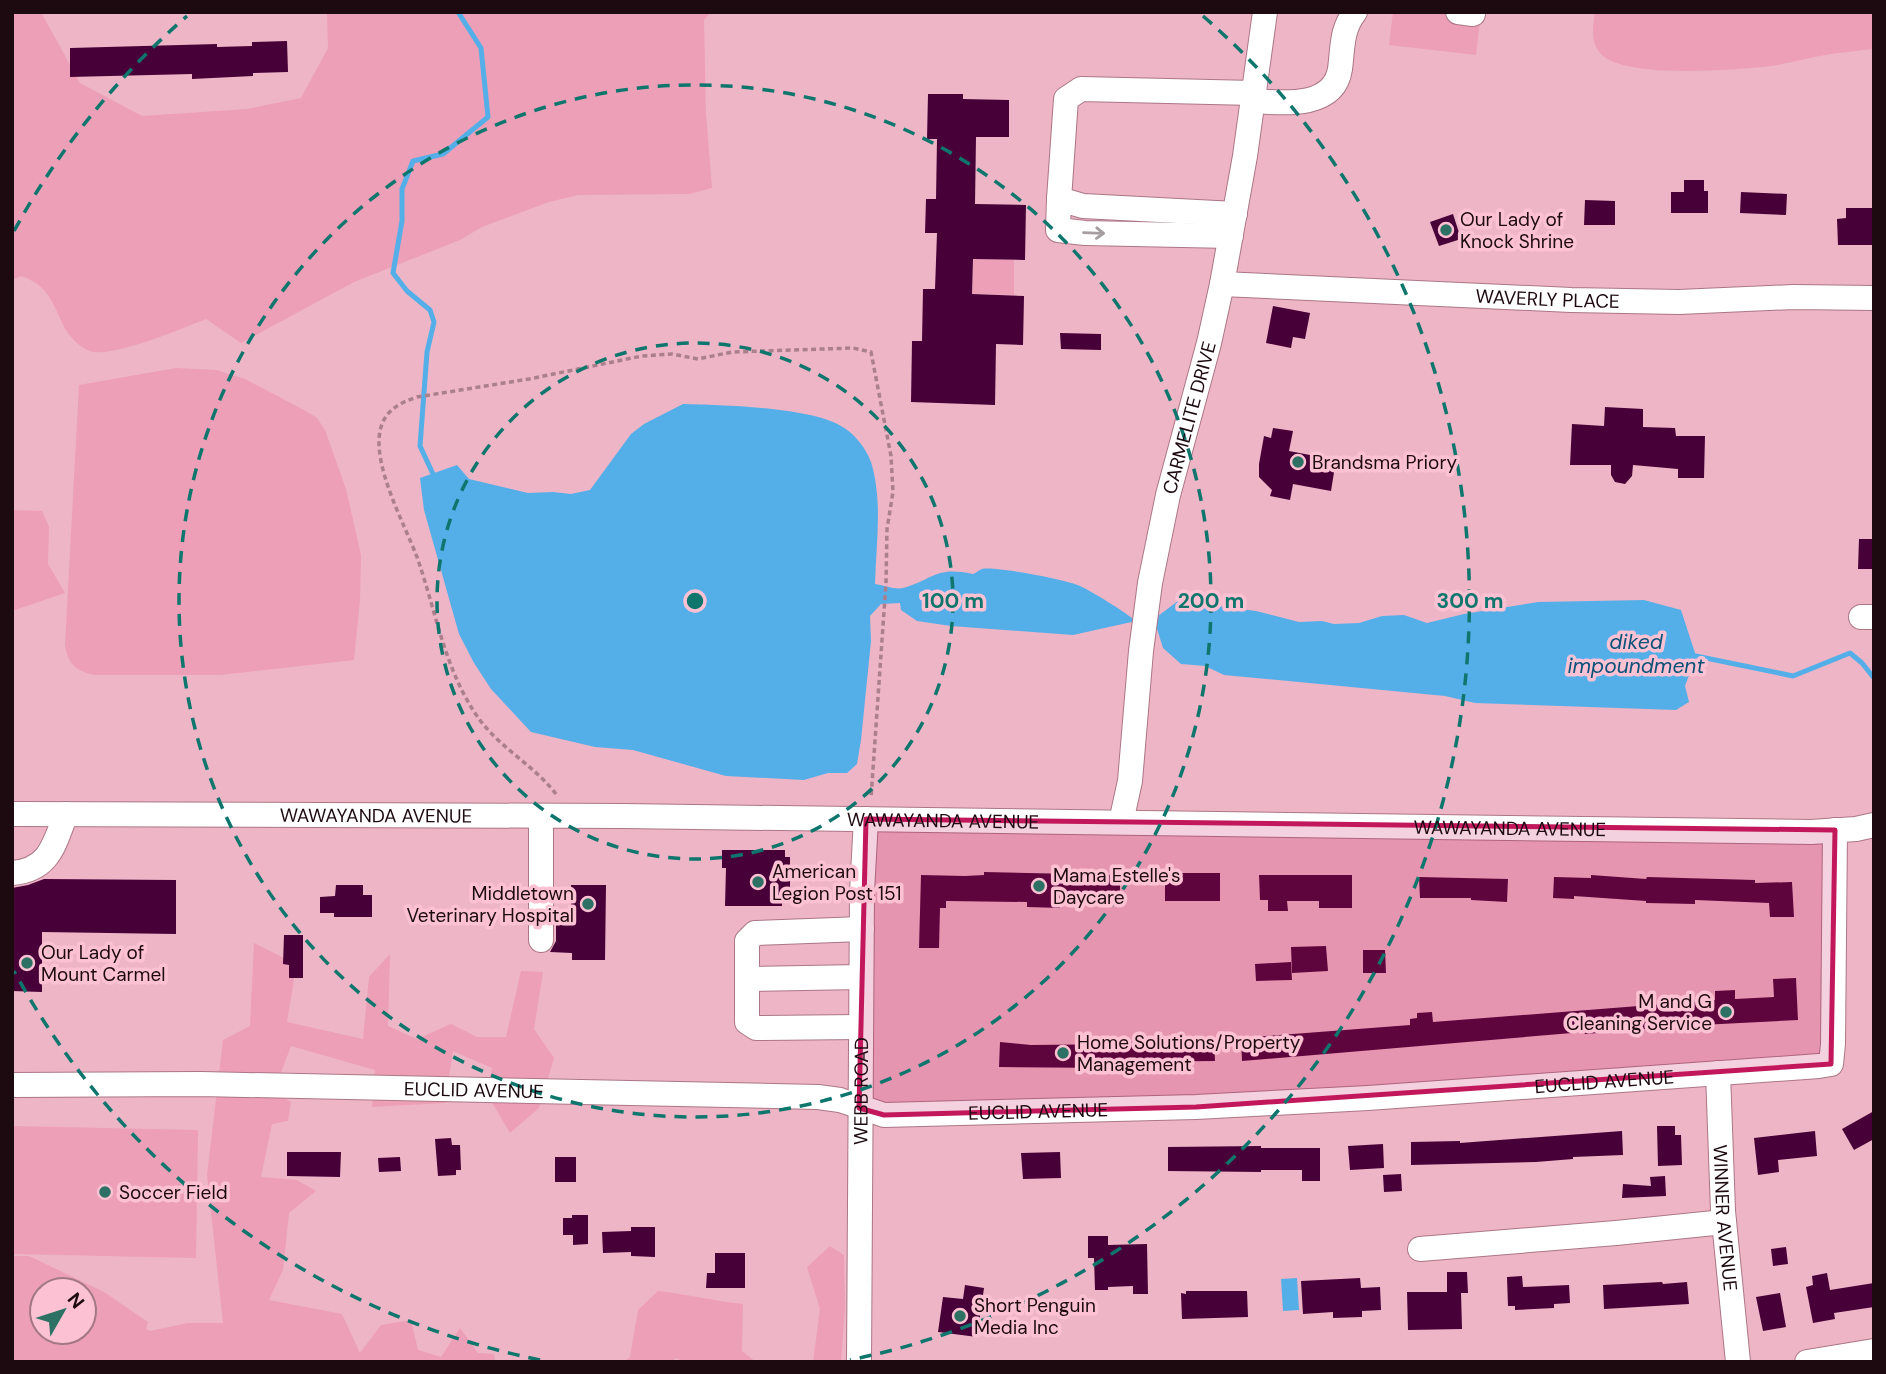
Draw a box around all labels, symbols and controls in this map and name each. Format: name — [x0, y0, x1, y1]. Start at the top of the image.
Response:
place label: Our Lady of Knock Shrine — [1460, 207, 1574, 254]
marker: Our Lady of Knock Shrine — [1438, 222, 1454, 238]
one-way arrow — [1083, 227, 1106, 240]
street label: WAVERLY PLACE — [1475, 284, 1620, 314]
street label: CARMELITE DRIVE — [1157, 339, 1222, 497]
place label: Brandsma Priory — [1312, 450, 1457, 475]
marker: Brandsma Priory — [1290, 454, 1306, 470]
text: 100 m — [922, 587, 984, 615]
text: 200 m — [1178, 587, 1244, 615]
text: 300 m — [1437, 587, 1503, 615]
centre of rings — [683, 589, 707, 613]
water label: diked impoundment — [1567, 628, 1705, 680]
street label: WAWAYANDA AVENUE — [280, 803, 472, 829]
street label: WAWAYANDA AVENUE — [847, 807, 1039, 835]
street label: WAWAYANDA AVENUE — [1414, 815, 1606, 842]
place label: American Legion Post 151 — [772, 859, 902, 906]
place label: Mama Estelle's Daycare — [1053, 863, 1180, 910]
marker: American Legion Post 151 — [750, 874, 766, 890]
marker: Mama Estelle's Daycare — [1031, 878, 1047, 894]
place label: Middletown Veterinary Hospital — [406, 881, 574, 928]
marker: Middletown Veterinary Hospital — [580, 896, 596, 912]
place label: Our Lady of Mount Carmel — [41, 940, 166, 987]
marker: Our Lady of Mount Carmel — [19, 955, 35, 971]
place label: M and G Cleaning Service — [1566, 989, 1712, 1036]
marker: M and G Cleaning Service — [1718, 1004, 1734, 1020]
place label: Home Solutions/Property Management — [1077, 1030, 1301, 1077]
street label: WEBB ROAD — [848, 1037, 874, 1145]
marker: Home Solutions/Property Management — [1055, 1045, 1071, 1061]
street label: EUCLID AVENUE — [1534, 1064, 1675, 1099]
street label: EUCLID AVENUE — [404, 1076, 544, 1104]
street label: EUCLID AVENUE — [968, 1097, 1108, 1126]
street label: WINNER AVENUE — [1708, 1144, 1743, 1292]
place label: Soccer Field — [119, 1180, 228, 1205]
marker: Soccer Field — [97, 1184, 113, 1200]
north arrow — [28, 1276, 98, 1346]
text: N — [62, 1287, 90, 1314]
place label: Short Penguin Media Inc — [974, 1293, 1096, 1340]
marker: Short Penguin Media Inc — [952, 1308, 968, 1324]

